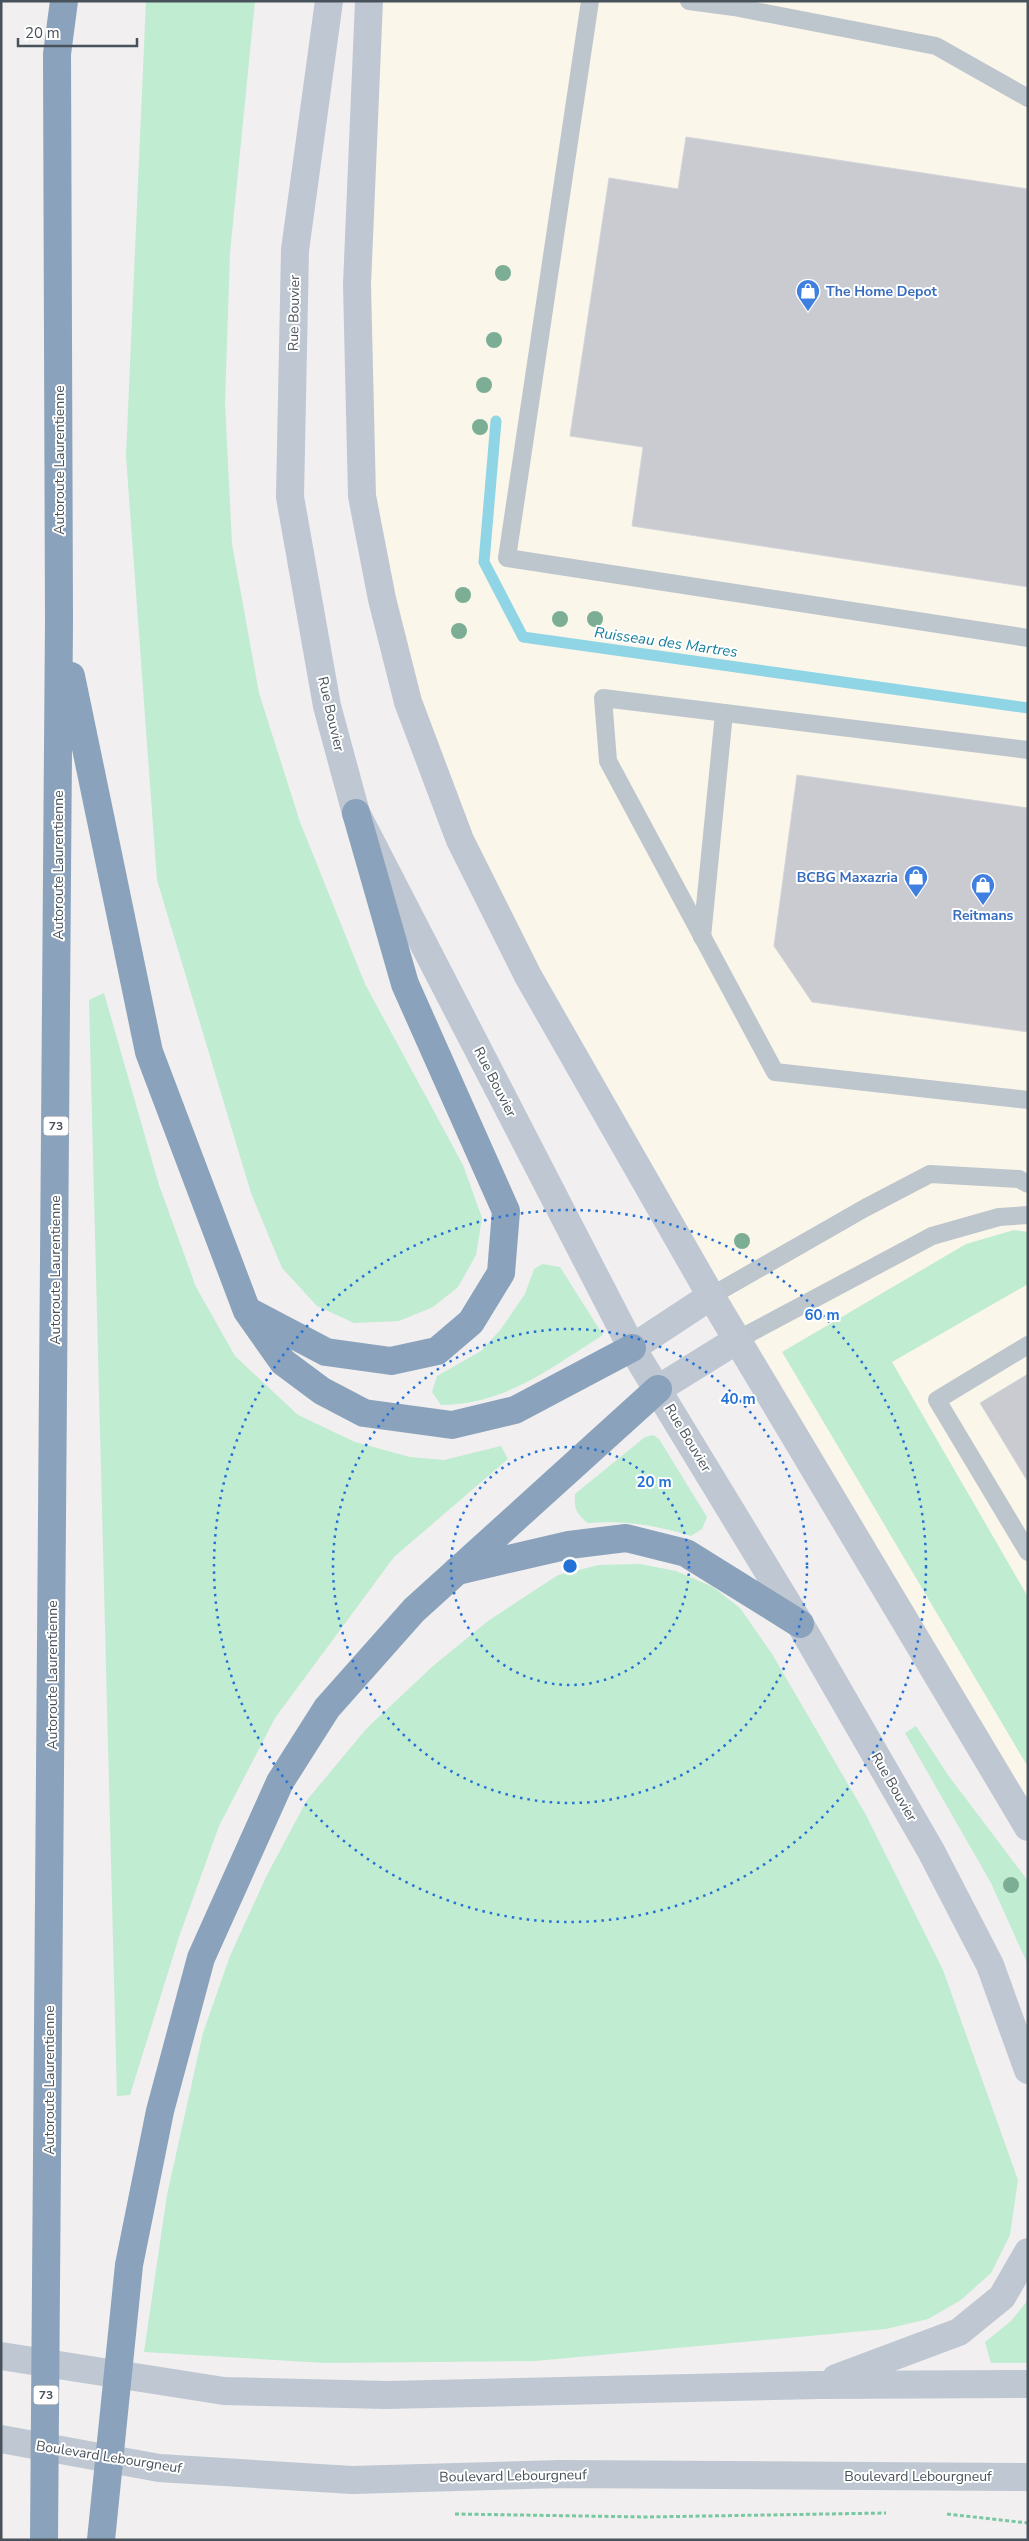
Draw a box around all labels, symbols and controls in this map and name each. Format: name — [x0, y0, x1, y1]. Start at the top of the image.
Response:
scale bar — [18, 15, 136, 47]
text: 20 m — [25, 23, 60, 43]
street label: Rue Bouvier — [284, 275, 304, 351]
shop icon: The Home Depot — [795, 278, 821, 312]
place label: The Home Depot — [826, 282, 937, 301]
street label: Autoroute Laurentienne — [50, 385, 69, 535]
water label: Ruisseau des Martres — [593, 622, 739, 662]
street label: Rue Bouvier — [313, 675, 349, 753]
street label: Autoroute Laurentienne — [49, 790, 68, 940]
shop icon: BCBG Maxazria — [903, 864, 929, 898]
place label: BCBG Maxazria — [797, 868, 898, 887]
shop icon: Reitmans — [970, 872, 996, 906]
place label: Reitmans — [953, 906, 1014, 925]
street label: Rue Bouvier — [469, 1044, 521, 1120]
road number: 73 — [44, 1116, 68, 1136]
street label: Autoroute Laurentienne — [46, 1195, 65, 1345]
text: 60 m — [804, 1305, 840, 1325]
text: 40 m — [720, 1389, 756, 1409]
street label: Rue Bouvier — [660, 1400, 716, 1476]
text: 20 m — [636, 1472, 672, 1492]
centre of rings — [561, 1557, 579, 1575]
street label: Autoroute Laurentienne — [43, 1600, 62, 1750]
street label: Rue Bouvier — [867, 1749, 921, 1825]
street label: Autoroute Laurentienne — [40, 2005, 59, 2155]
road number: 73 — [34, 2386, 58, 2404]
street label: Boulevard Lebourgneuf — [35, 2436, 184, 2478]
street label: Boulevard Lebourgneuf — [439, 2465, 587, 2487]
street label: Boulevard Lebourgneuf — [844, 2467, 992, 2486]

